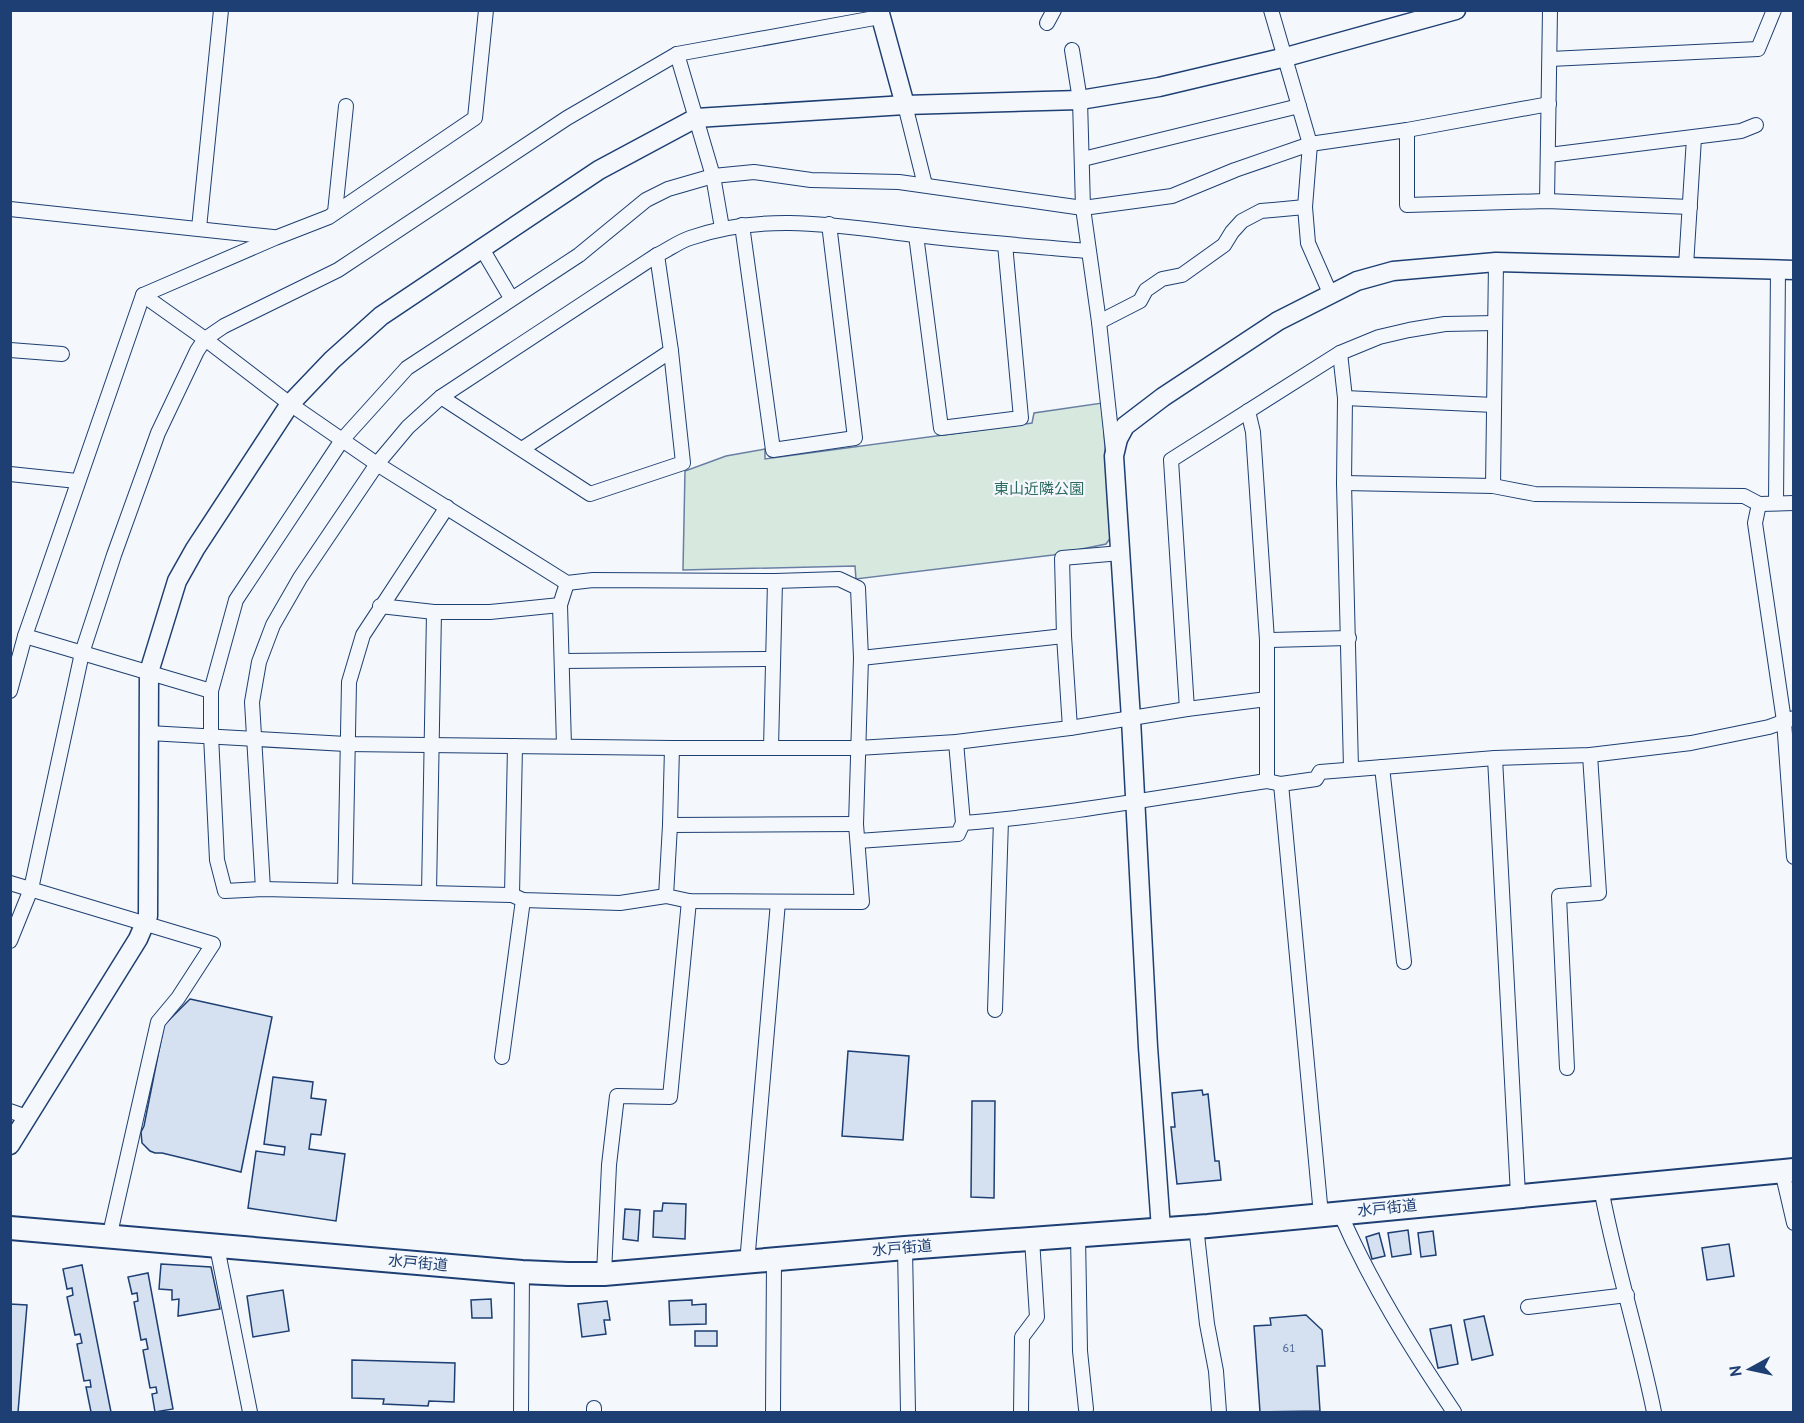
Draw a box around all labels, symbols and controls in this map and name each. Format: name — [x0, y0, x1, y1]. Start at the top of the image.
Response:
park label: 東山近隣公園 — [994, 479, 1084, 498]
street label: 水戸街道 — [1356, 1195, 1418, 1220]
street label: 水戸街道 — [871, 1235, 933, 1260]
street label: 水戸街道 — [387, 1250, 449, 1275]
north arrow — [1720, 1339, 1780, 1399]
house number: 61 — [1282, 1340, 1296, 1355]
text: N — [1725, 1364, 1746, 1378]

